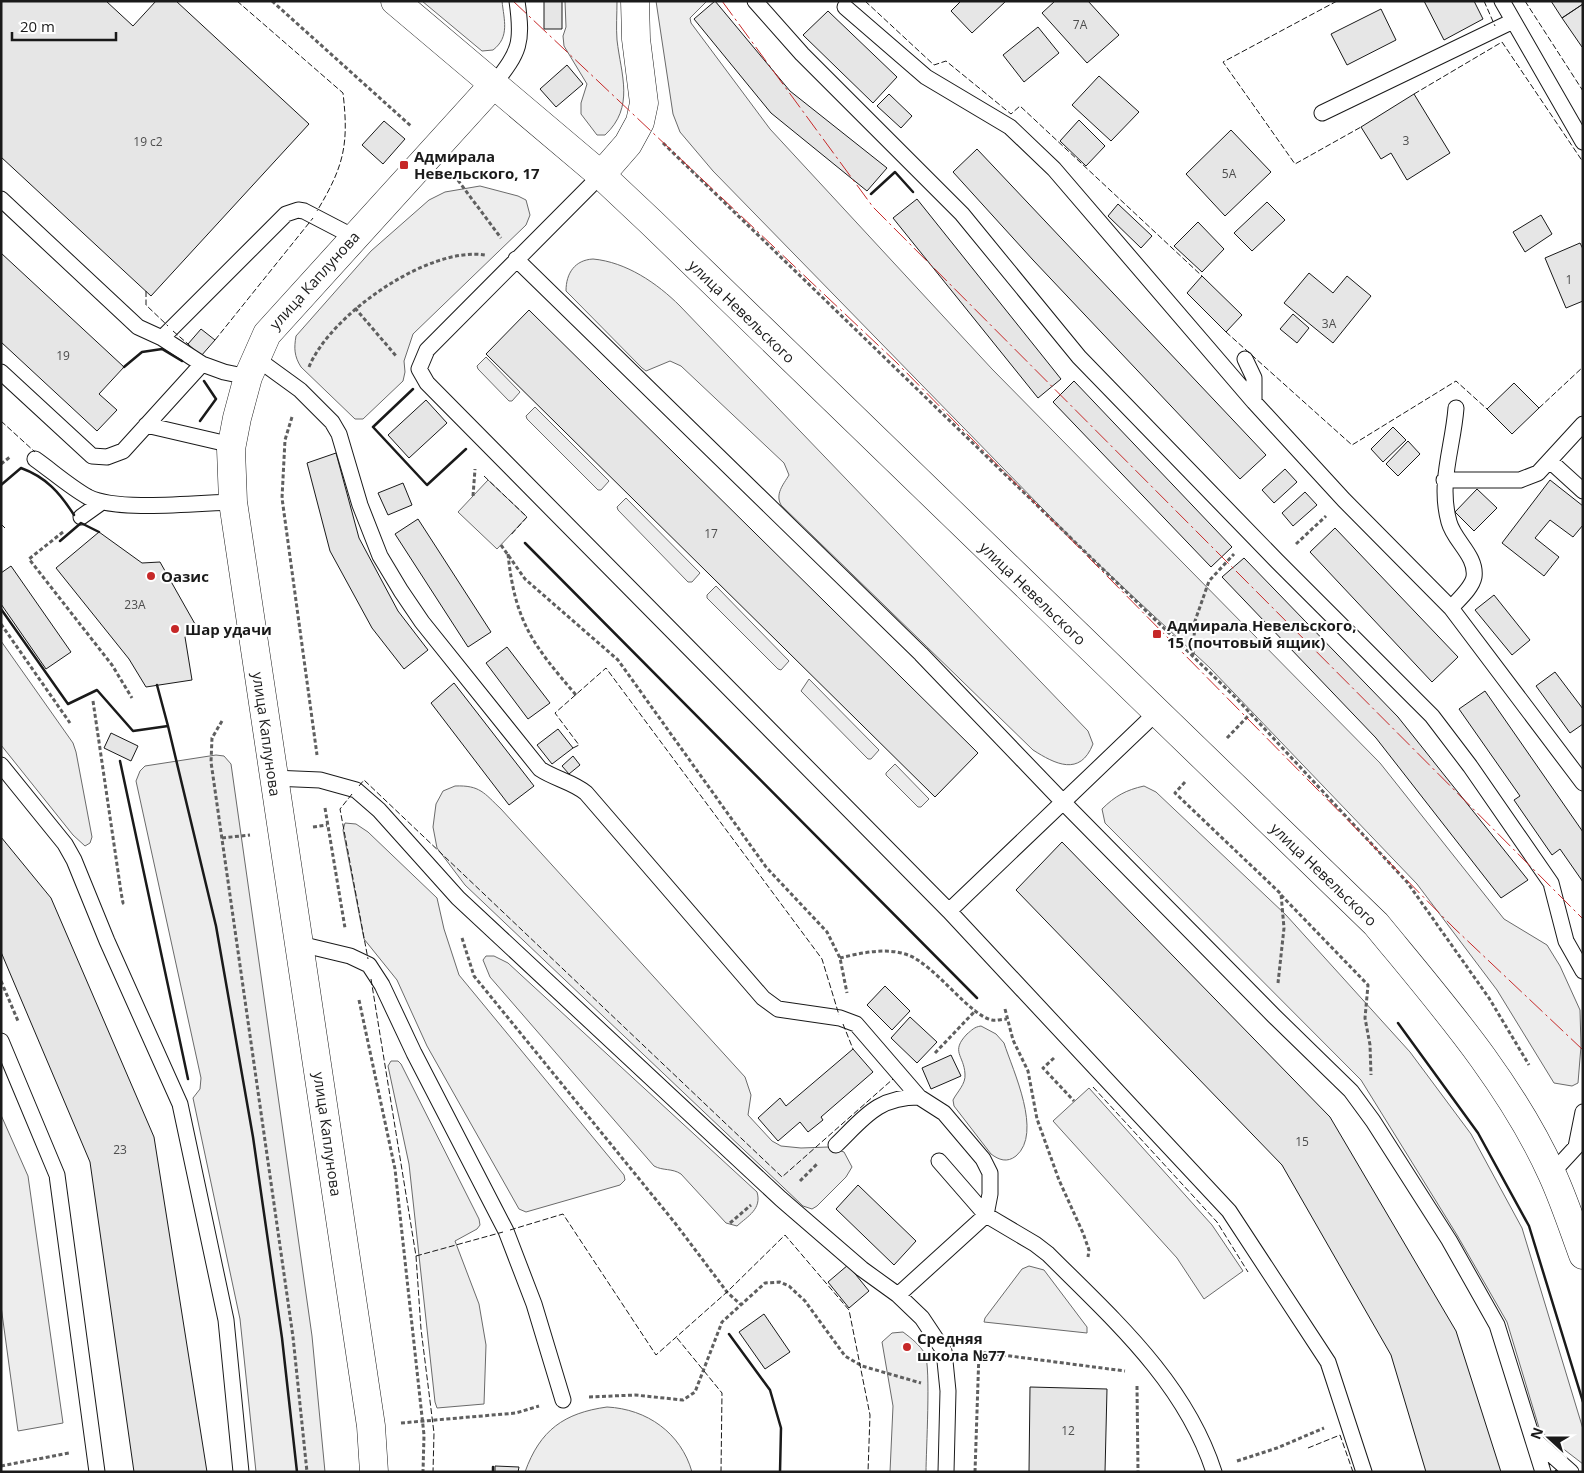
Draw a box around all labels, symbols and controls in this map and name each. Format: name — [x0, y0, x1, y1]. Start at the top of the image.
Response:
scale bar — [12, 10, 116, 42]
text: 20 m — [20, 16, 55, 36]
house number: 7А — [1073, 16, 1088, 33]
house number: 3 — [1403, 132, 1410, 149]
house number: 19 с2 — [133, 133, 163, 150]
place label: Адмирала Невельского, 17 — [414, 146, 540, 183]
marker: Адмирала Невельского, 17 — [398, 159, 410, 171]
house number: 5А — [1222, 165, 1237, 182]
street label: улица Каплунова — [265, 227, 363, 333]
street label: улица Невельского — [684, 255, 800, 367]
house number: 1 — [1566, 271, 1572, 288]
house number: 3А — [1322, 315, 1337, 332]
house number: 19 — [56, 347, 70, 364]
house number: 17 — [704, 525, 718, 542]
street label: улица Невельского — [975, 537, 1091, 649]
place label: Оазис — [161, 566, 209, 586]
marker: Оазис — [145, 570, 157, 582]
house number: 23А — [124, 596, 146, 613]
place label: Адмирала Невельского, 15 (почтовый ящик) — [1167, 615, 1357, 652]
place label: Шар удачи — [185, 619, 272, 639]
marker: Шар удачи — [169, 623, 181, 635]
marker: Адмирала Невельского, 15 (почтовый ящик) — [1151, 628, 1163, 640]
street label: улица Каплунова — [248, 670, 286, 798]
street label: улица Невельского — [1266, 818, 1382, 930]
street label: улица Каплунова — [309, 1070, 347, 1198]
house number: 15 — [1295, 1133, 1309, 1150]
house number: 23 — [113, 1141, 127, 1158]
place label: Средняя школа №77 — [917, 1328, 1006, 1365]
marker: Средняя школа №77 — [901, 1341, 913, 1353]
north arrow — [1524, 1413, 1574, 1463]
house number: 12 — [1061, 1422, 1075, 1439]
text: N — [1525, 1424, 1547, 1442]

